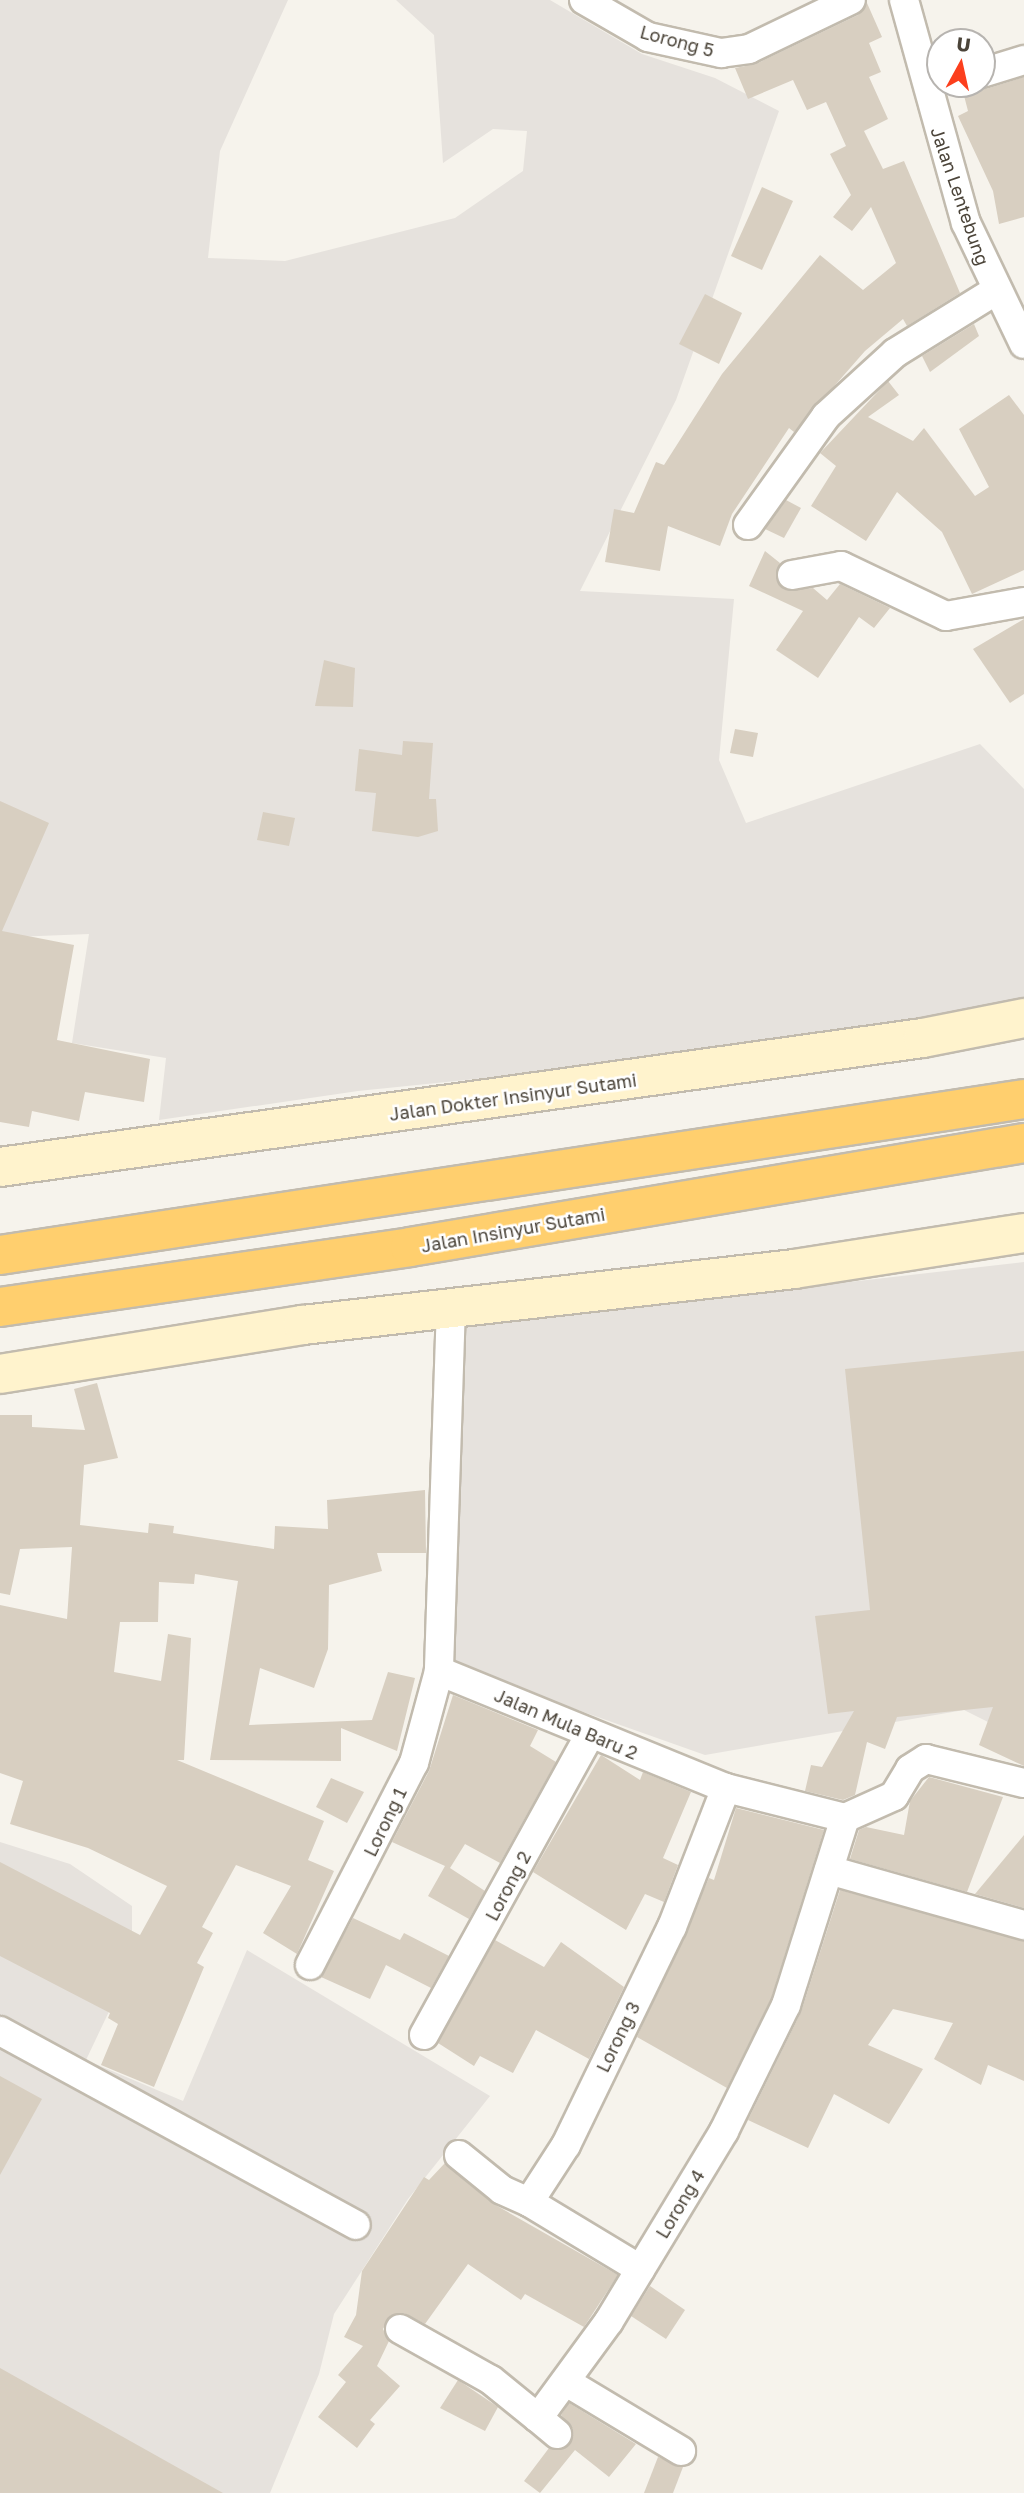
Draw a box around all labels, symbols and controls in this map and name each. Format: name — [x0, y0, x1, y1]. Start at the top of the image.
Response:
street label: Lorong 5 — [638, 21, 716, 61]
north arrow — [926, 28, 996, 98]
text: U — [955, 31, 972, 56]
street label: Jalan Lentebung — [926, 124, 994, 268]
street label: Jalan Dokter Insinyur Sutami — [388, 1069, 638, 1125]
street label: Jalan Insinyur Sutami — [419, 1203, 607, 1257]
street label: Jalan Mula Baru 2 — [491, 1684, 641, 1764]
street label: Lorong 1 — [359, 1784, 411, 1860]
street label: Lorong 2 — [481, 1848, 535, 1924]
street label: Lorong 3 — [592, 1998, 644, 2076]
street label: Lorong 4 — [651, 2166, 709, 2242]

